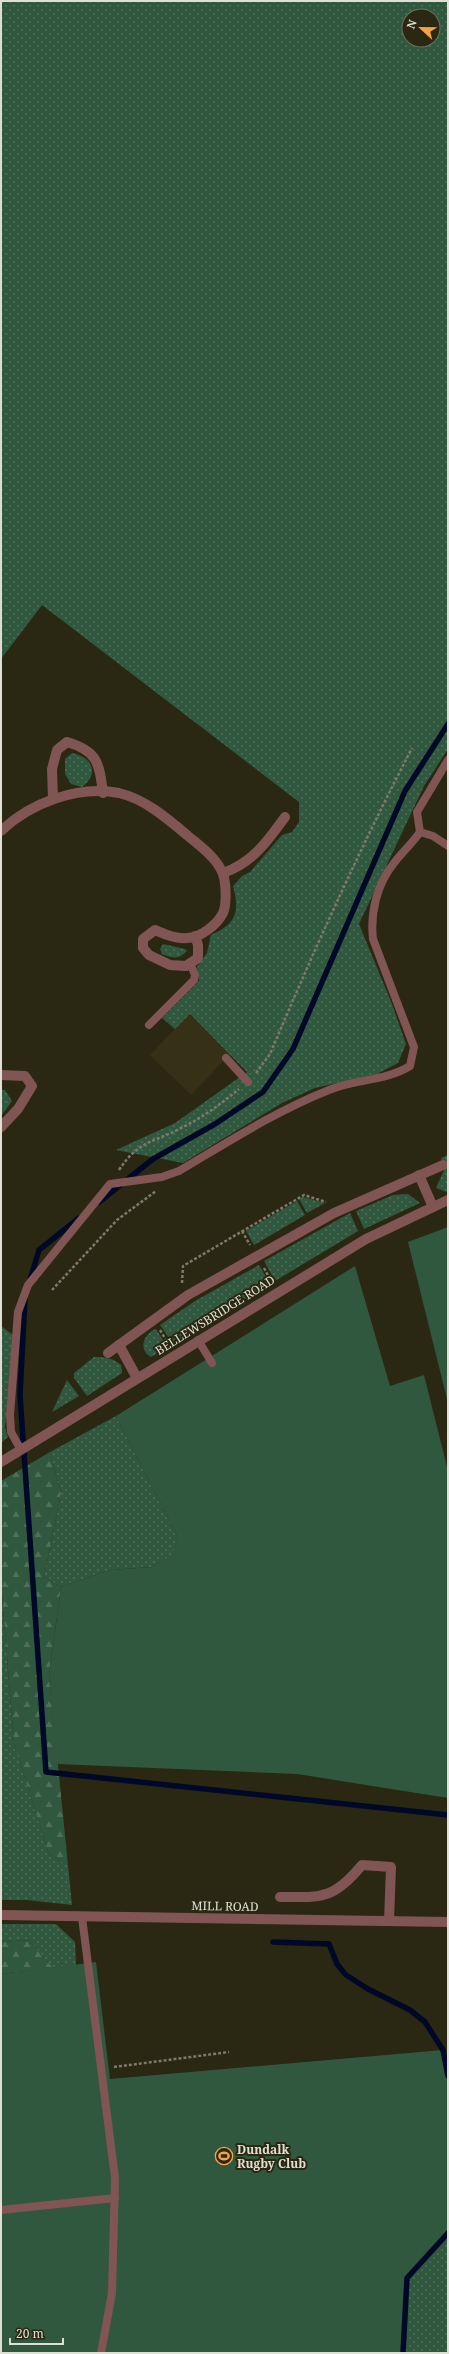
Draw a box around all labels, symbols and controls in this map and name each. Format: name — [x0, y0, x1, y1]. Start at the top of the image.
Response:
north arrow — [401, 8, 441, 48]
text: N — [403, 17, 420, 31]
street label: BELLEWSBRIDGE ROAD — [152, 1271, 278, 1359]
street label: MILL ROAD — [191, 1897, 259, 1915]
place label: Dundalk Rugby Club — [237, 2141, 306, 2172]
sports icon: Dundalk Rugby Club — [214, 2146, 234, 2166]
scale bar — [10, 2320, 63, 2346]
text: 20 m — [16, 2325, 44, 2342]

